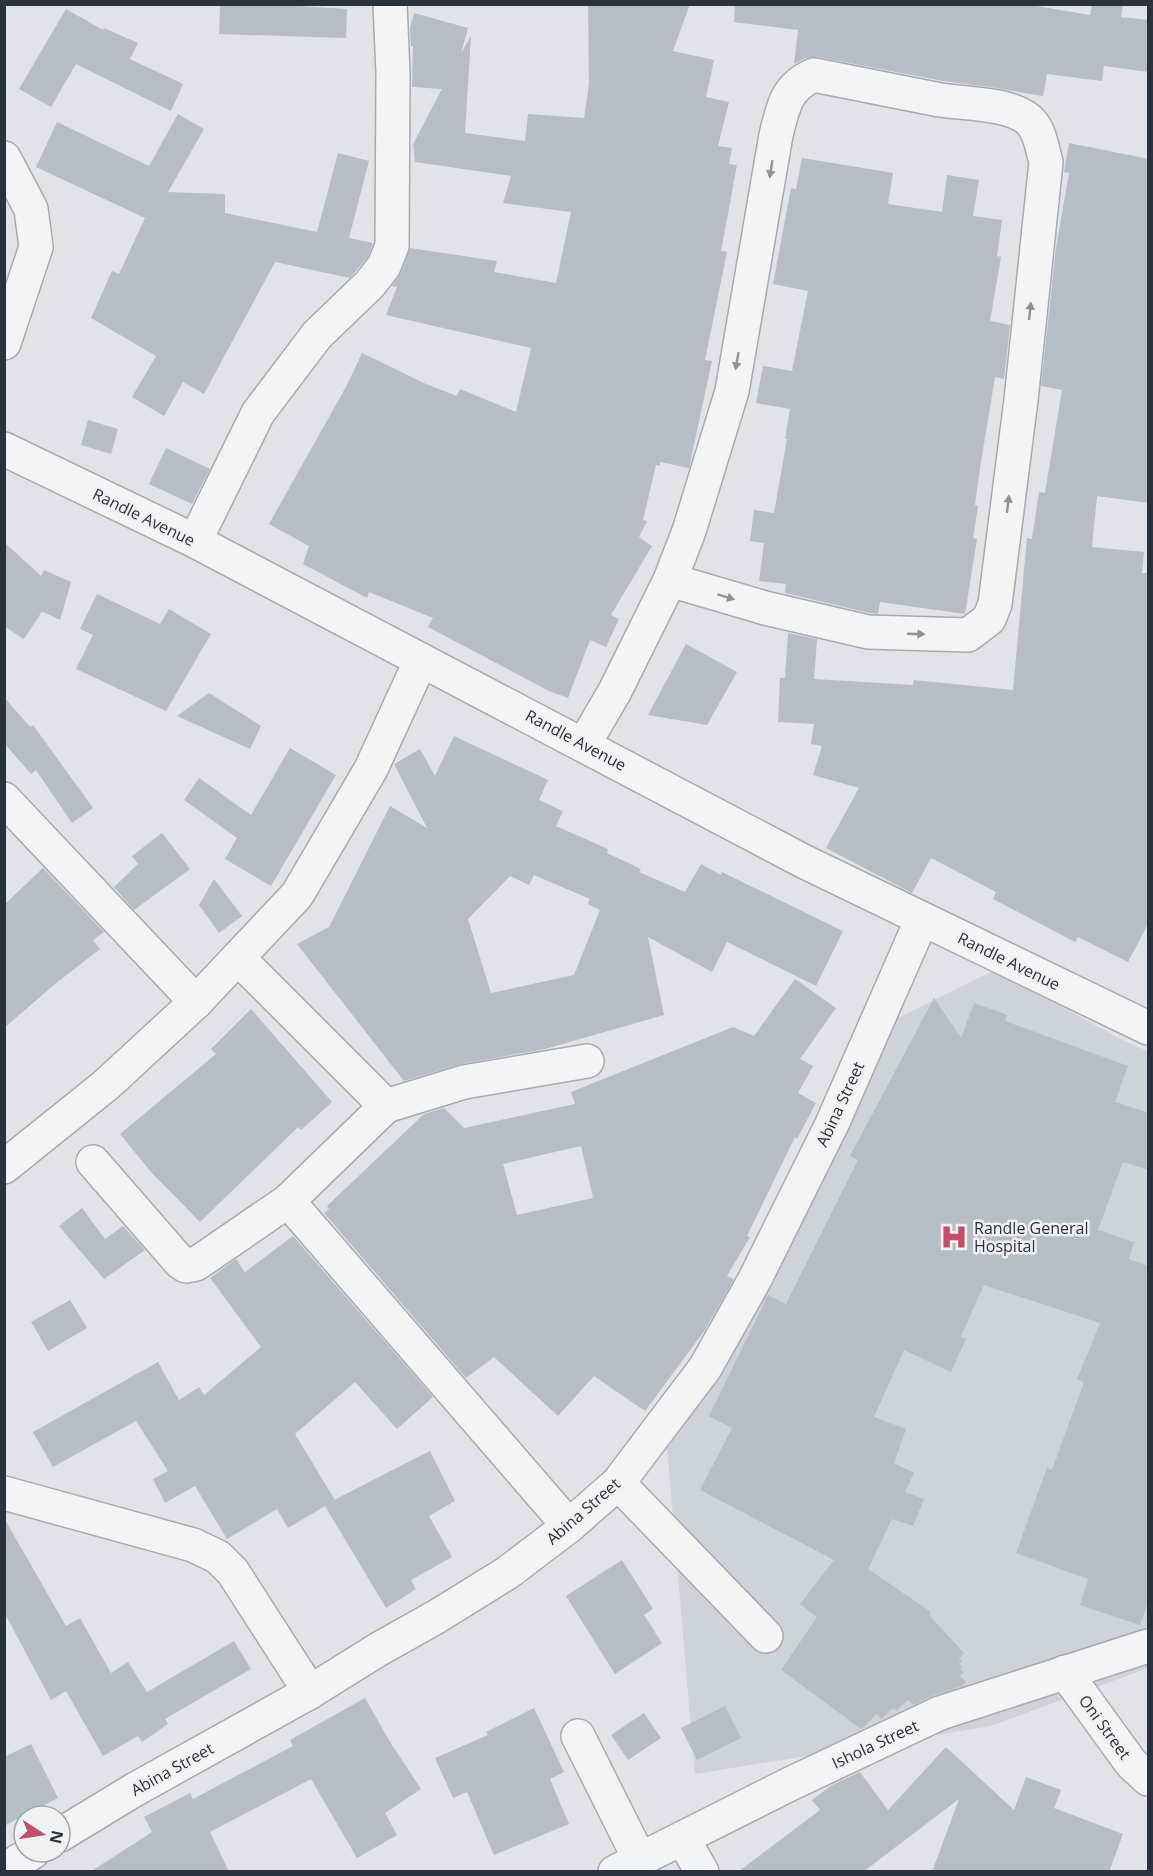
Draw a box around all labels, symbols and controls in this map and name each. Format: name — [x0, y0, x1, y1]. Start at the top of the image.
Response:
one-way arrow — [766, 159, 775, 178]
one-way arrow — [1025, 301, 1035, 320]
one-way arrow — [732, 351, 741, 370]
street label: Randle Avenue — [89, 483, 199, 551]
one-way arrow — [1003, 495, 1013, 514]
one-way arrow — [717, 593, 735, 602]
one-way arrow — [907, 629, 926, 638]
street label: Randle Avenue — [522, 704, 630, 776]
street label: Randle Avenue — [954, 927, 1064, 995]
street label: Abina Street — [811, 1058, 869, 1150]
place label: Randle General Hospital — [974, 1217, 1088, 1257]
hospital icon: Randle General Hospital — [939, 1222, 969, 1252]
street label: Abina Street — [541, 1472, 625, 1549]
street label: Oni Street — [1074, 1690, 1136, 1764]
street label: Ishola Street — [828, 1714, 922, 1774]
street label: Abina Street — [127, 1737, 218, 1801]
north arrow — [12, 1804, 72, 1864]
text: N — [45, 1828, 69, 1846]

